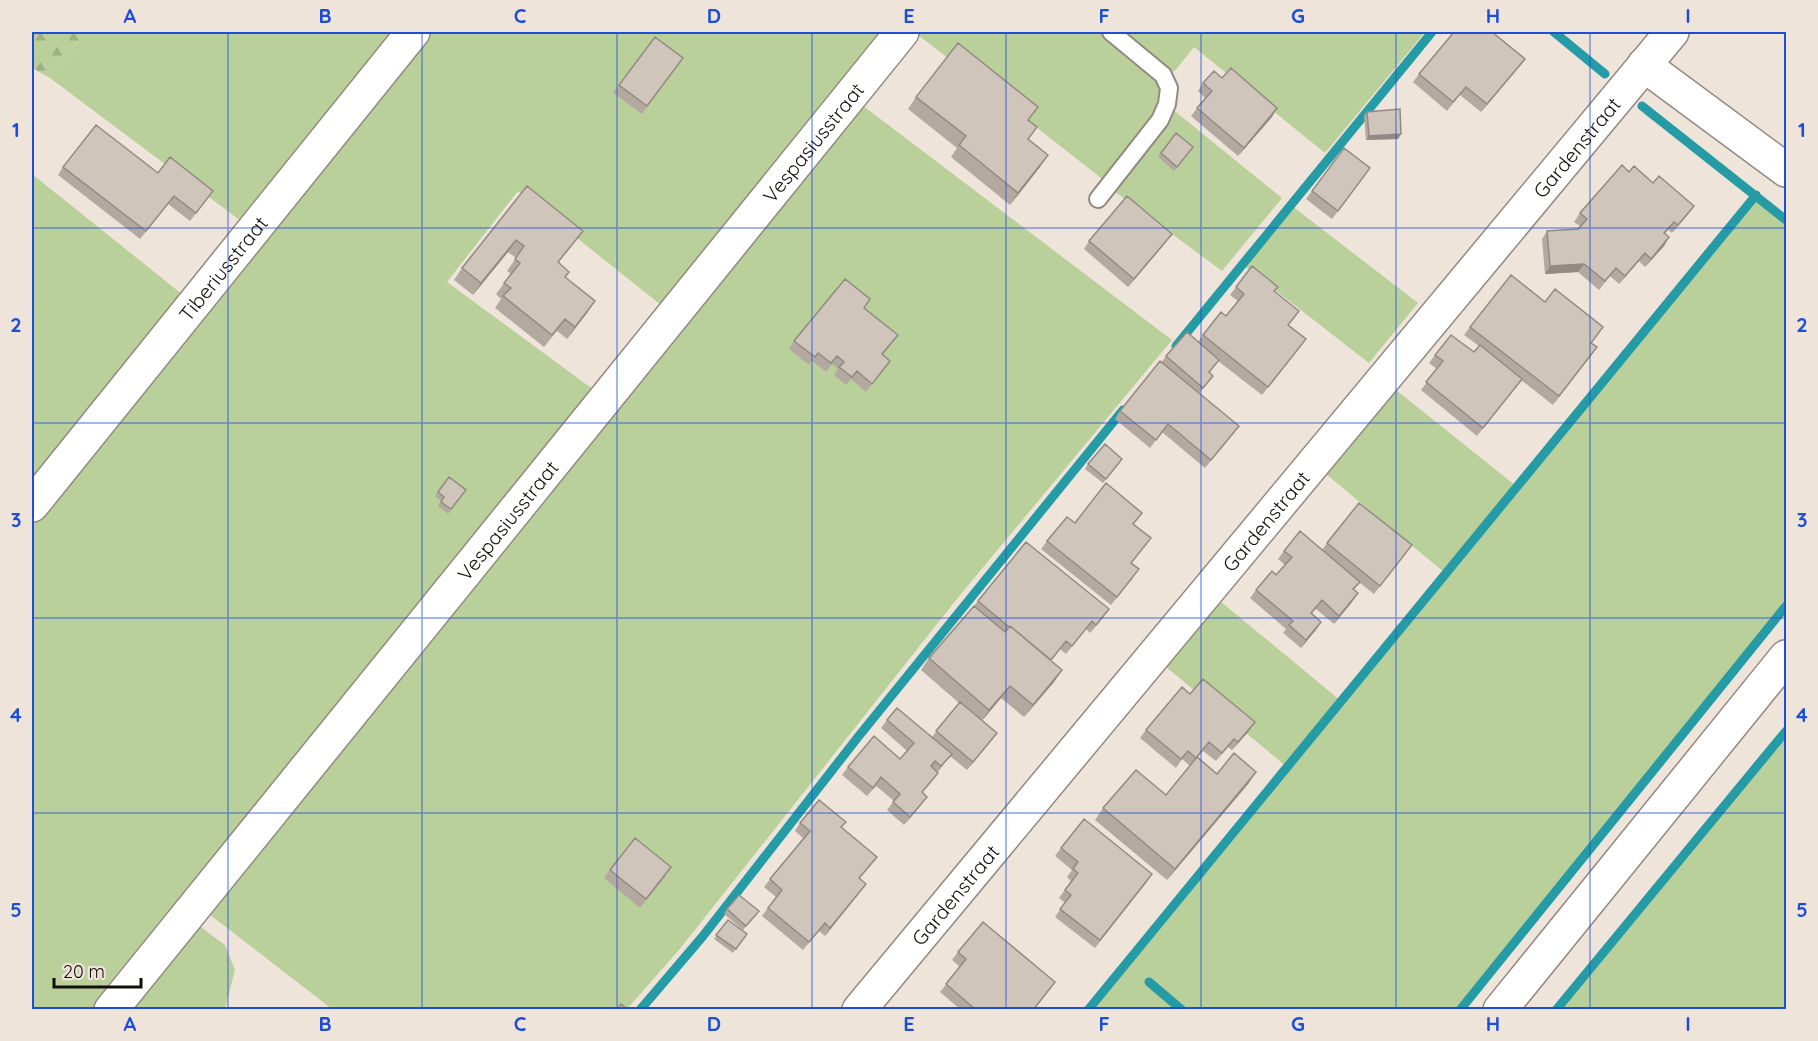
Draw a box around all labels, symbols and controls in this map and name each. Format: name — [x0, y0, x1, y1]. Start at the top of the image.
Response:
text: A — [124, 3, 137, 28]
text: B — [318, 3, 332, 28]
text: C — [514, 3, 527, 28]
text: D — [707, 3, 721, 28]
text: E — [903, 3, 915, 28]
text: F — [1098, 3, 1110, 28]
text: G — [1291, 3, 1305, 28]
text: H — [1486, 3, 1500, 28]
text: I — [1685, 3, 1691, 28]
street label: Vespasiusstraat — [757, 77, 869, 207]
street label: Gardenstraat — [1527, 92, 1625, 203]
text: 1 — [12, 117, 20, 142]
text: 1 — [1798, 117, 1806, 142]
street label: Tiberiusstraat — [173, 211, 273, 326]
text: 2 — [10, 312, 22, 337]
text: 2 — [1796, 312, 1808, 337]
street label: Vespasiusstraat — [451, 455, 563, 585]
street label: Gardenstraat — [1216, 465, 1315, 576]
text: 3 — [11, 507, 21, 532]
text: 3 — [1797, 507, 1807, 532]
text: 4 — [10, 702, 22, 727]
text: 4 — [1796, 702, 1808, 727]
street label: Gardenstraat — [906, 839, 1004, 950]
text: 5 — [10, 897, 22, 922]
text: 5 — [1796, 897, 1808, 922]
scale bar — [54, 951, 141, 989]
text: 20 m — [63, 960, 105, 983]
text: A — [124, 1011, 137, 1036]
text: B — [318, 1011, 332, 1036]
text: C — [514, 1011, 527, 1036]
text: D — [707, 1011, 721, 1036]
text: E — [903, 1011, 915, 1036]
text: F — [1098, 1011, 1110, 1036]
text: G — [1291, 1011, 1305, 1036]
text: H — [1486, 1011, 1500, 1036]
text: I — [1685, 1011, 1691, 1036]

